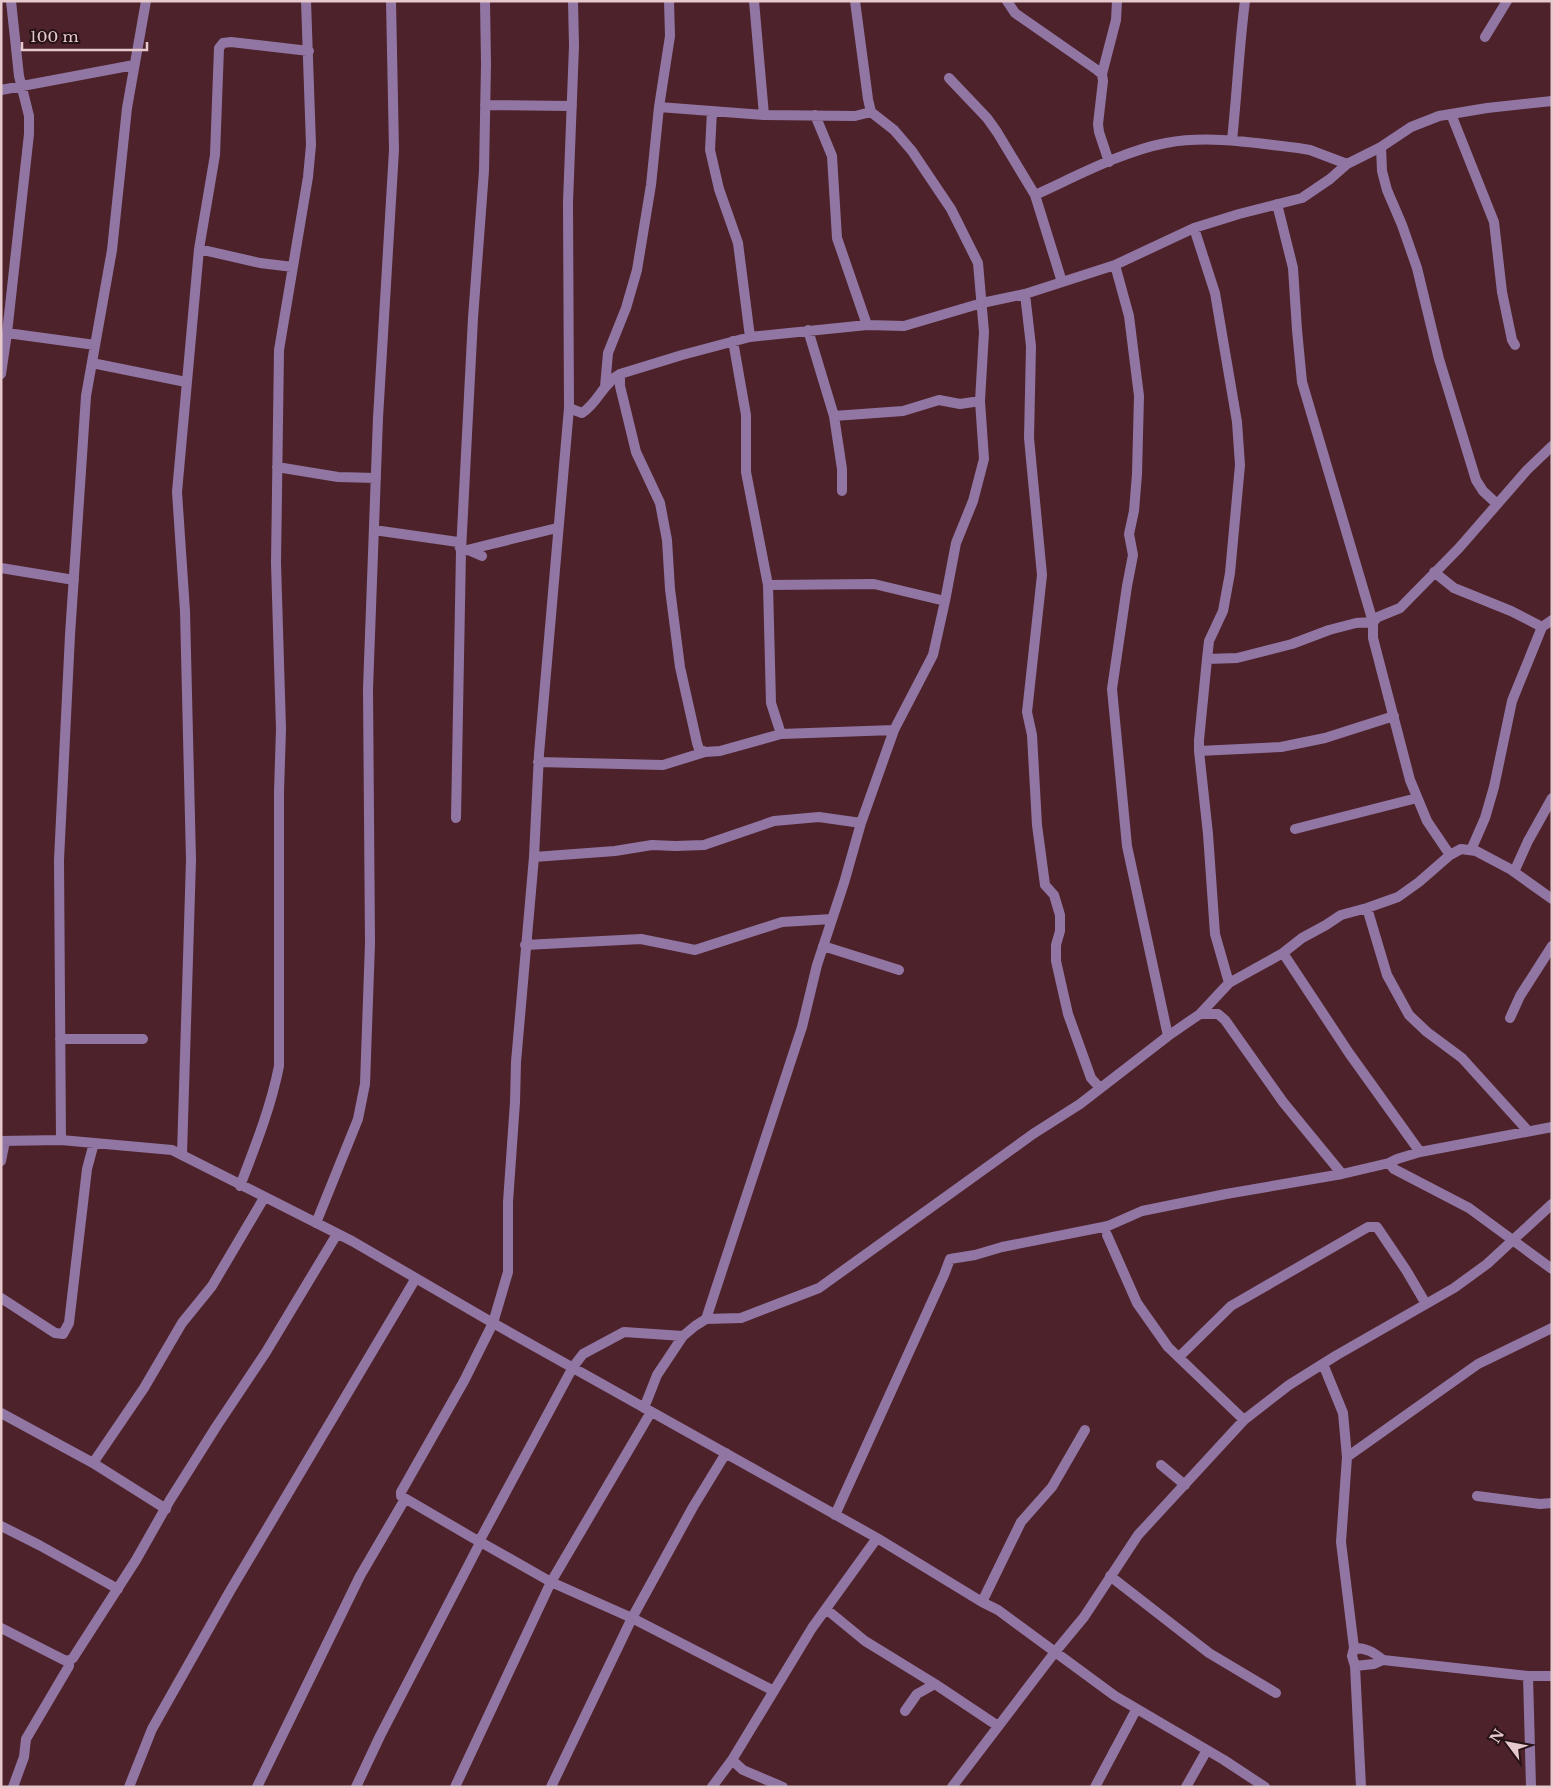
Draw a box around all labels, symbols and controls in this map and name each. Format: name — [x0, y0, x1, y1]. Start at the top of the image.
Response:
scale bar — [22, 20, 148, 52]
text: 100 m — [30, 27, 79, 46]
north arrow — [1483, 1718, 1533, 1768]
text: N — [1486, 1726, 1508, 1746]

